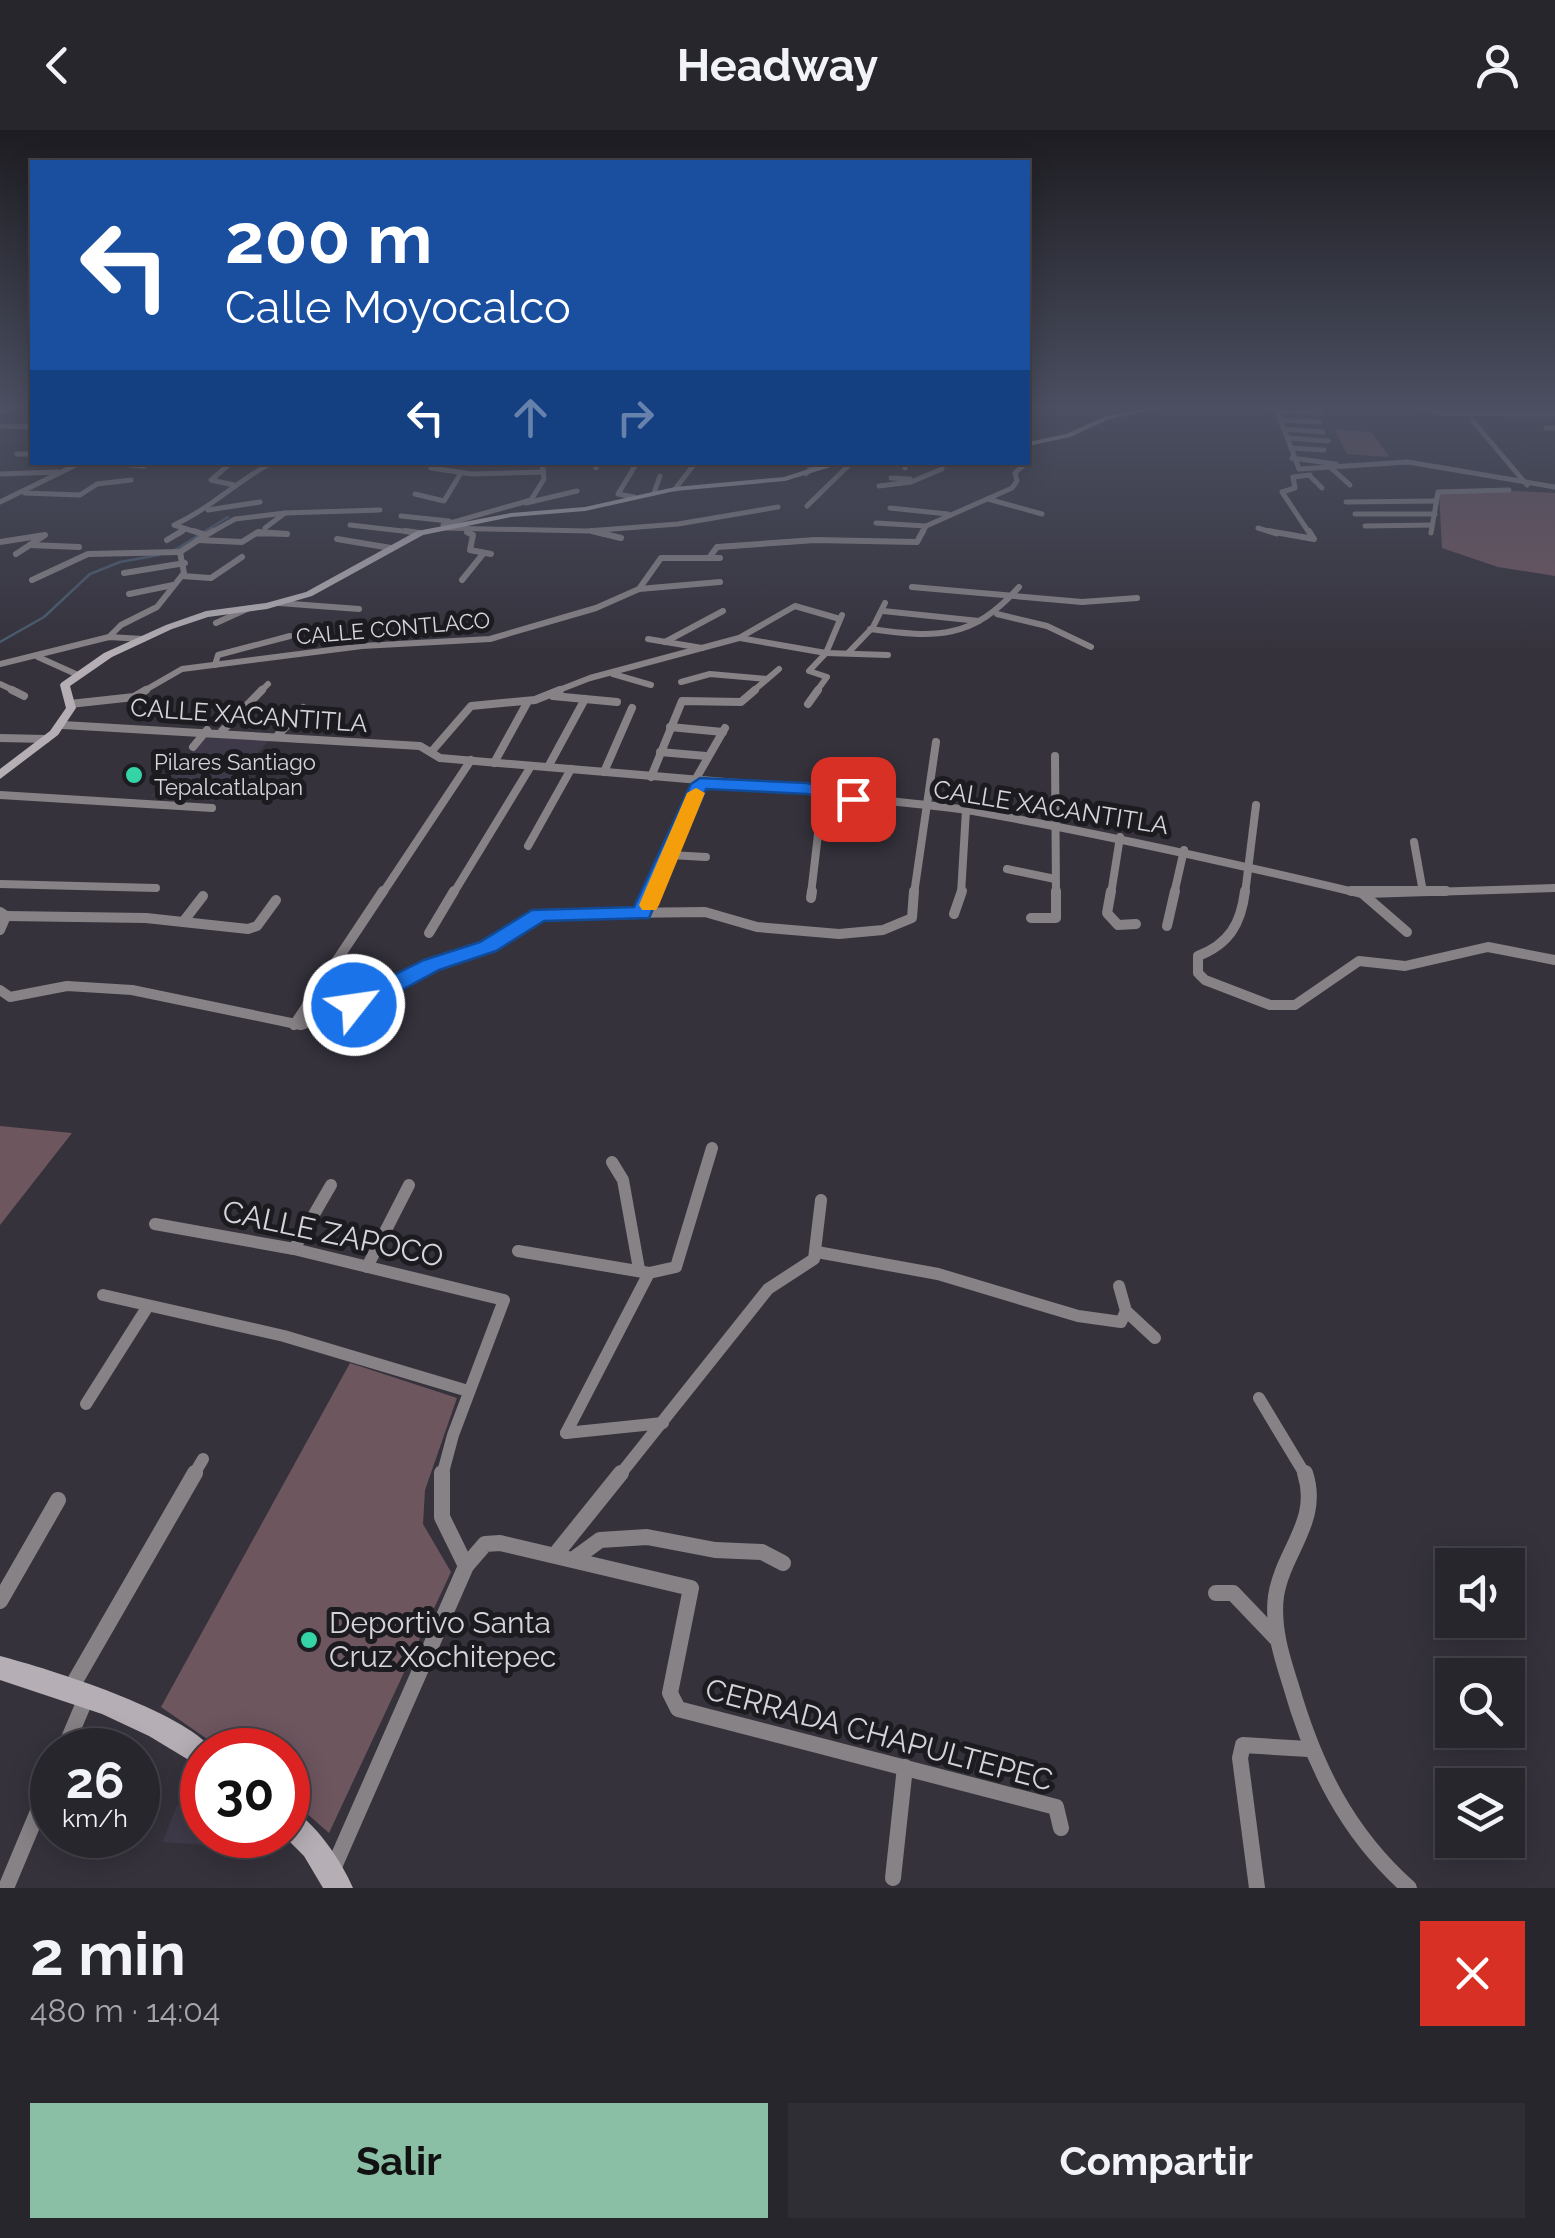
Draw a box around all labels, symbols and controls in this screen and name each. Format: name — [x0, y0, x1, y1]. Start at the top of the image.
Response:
icon: back — [30, 38, 85, 93]
icon: person — [1470, 38, 1525, 93]
text: Headway — [677, 39, 878, 92]
text: 200 m — [225, 197, 432, 279]
icon: left — [60, 200, 190, 330]
text: Calle Moyocalco — [225, 281, 571, 334]
icon: left — [398, 390, 453, 445]
icon: ahead — [503, 390, 558, 445]
icon: right — [608, 390, 663, 445]
street label: CALLE CONTLACO — [295, 607, 491, 649]
street label: CALLE XACANTITLA — [129, 692, 369, 738]
place label: Pilares Santiago Tepalcatlalpan — [154, 749, 316, 800]
pin — [811, 757, 896, 842]
marker: Pilares Santiago Tepalcatlalpan — [123, 764, 145, 786]
icon: arrive — [826, 772, 881, 827]
street label: CALLE XACANTITLA — [931, 774, 1171, 840]
position arrow — [302, 953, 406, 1057]
street label: CALLE ZAPOCO — [220, 1193, 447, 1274]
map controls — [1435, 1548, 1525, 1858]
button: sound — [1435, 1548, 1525, 1638]
place label: Deportivo Santa Cruz Xochitepec — [329, 1605, 556, 1674]
marker: Deportivo Santa Cruz Xochitepec — [298, 1629, 320, 1651]
button: search — [1435, 1658, 1525, 1748]
street label: CERRADA CHAPULTEPEC — [702, 1671, 1057, 1798]
speed limit sign: 30 — [180, 1728, 310, 1858]
text: 26 — [66, 1751, 124, 1810]
button: layers — [1435, 1768, 1525, 1858]
text: km/h — [62, 1803, 128, 1833]
text: 2 min — [30, 1919, 186, 1989]
button: close — [1420, 1921, 1525, 2026]
text: 480 m · 14:04 — [30, 1992, 220, 2029]
button: Salir — [30, 2103, 768, 2218]
button: Compartir — [788, 2103, 1525, 2218]

